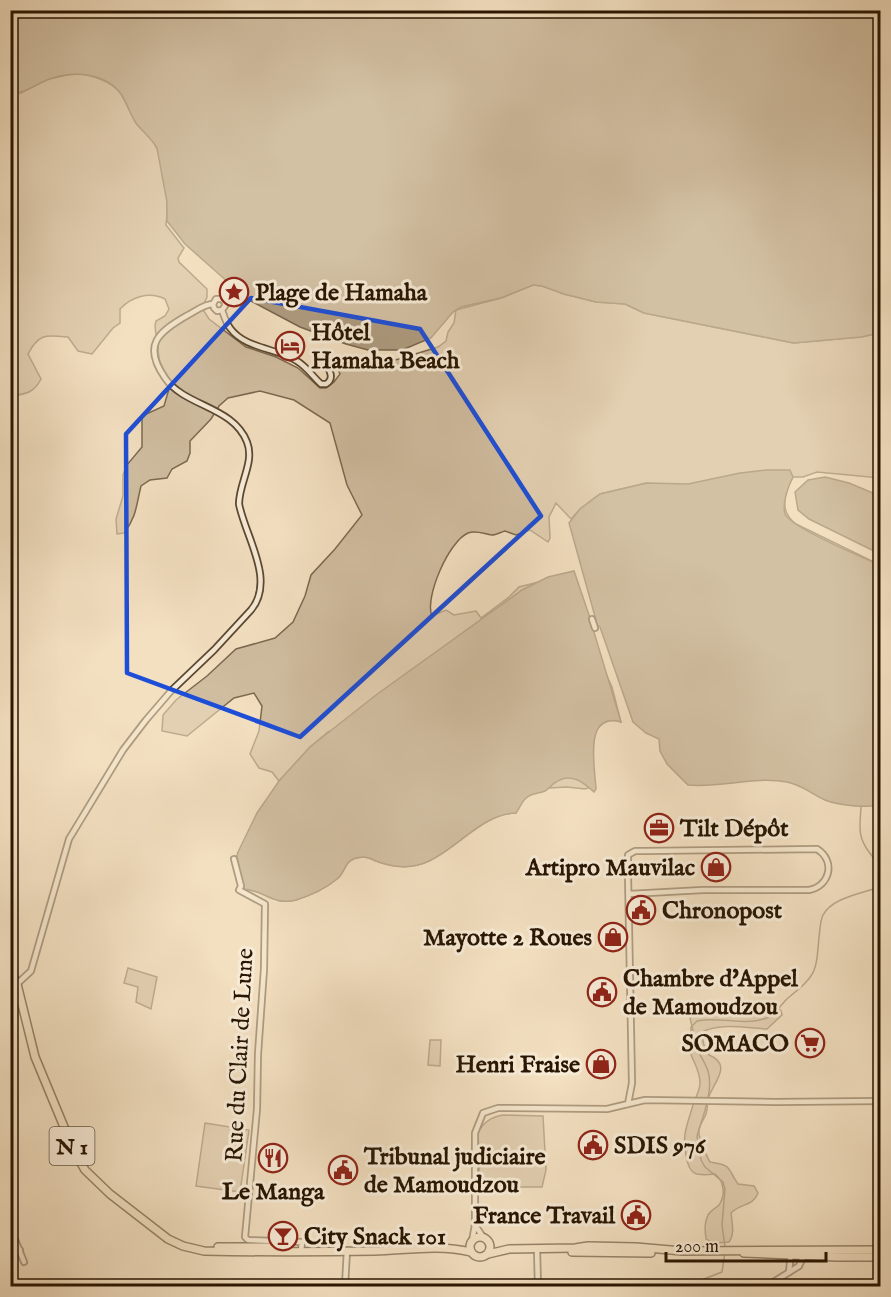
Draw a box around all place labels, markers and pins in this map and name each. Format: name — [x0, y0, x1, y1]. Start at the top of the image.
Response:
place icon: Plage de Hamaha — [218, 276, 250, 308]
place label: Plage de Hamaha — [255, 278, 428, 309]
place label: Hôtel Hamaha Beach — [311, 318, 460, 377]
hotel icon: Hôtel Hamaha Beach — [274, 330, 306, 362]
office icon: Tilt Dépôt — [643, 812, 675, 844]
place label: Tilt Dépôt — [679, 814, 789, 845]
shop icon: Artipro Mauvilac — [700, 851, 732, 883]
place label: Artipro Mauvilac — [525, 853, 695, 884]
public building icon: Chronopost — [625, 894, 657, 926]
place label: Chronopost — [662, 896, 783, 927]
shop icon: Mayotte 2 Roues — [597, 921, 629, 953]
place label: Mayotte 2 Roues — [423, 923, 593, 954]
place label: Chambre d'Appel de Mamoudzou — [623, 964, 798, 1023]
public building icon: Chambre d'Appel de Mamoudzou — [586, 976, 618, 1008]
supermarket icon: SOMACO — [794, 1027, 826, 1059]
place label: SOMACO — [681, 1029, 789, 1060]
shop icon: Henri Fraise — [585, 1048, 617, 1080]
place label: Henri Fraise — [455, 1050, 580, 1081]
public building icon: SDIS 976 — [577, 1129, 609, 1161]
place label: SDIS 976 — [614, 1131, 706, 1162]
restaurant icon: Le Manga — [257, 1142, 289, 1174]
place label: Tribunal judiciaire de Mamoudzou — [363, 1142, 546, 1201]
public building icon: Tribunal judiciaire de Mamoudzou — [327, 1154, 359, 1186]
place label: Le Manga — [222, 1177, 325, 1208]
public building icon: France Travail — [620, 1199, 652, 1231]
place label: France Travail — [473, 1201, 615, 1232]
bar icon: City Snack 101 — [267, 1220, 299, 1252]
place label: City Snack 101 — [304, 1222, 446, 1253]

